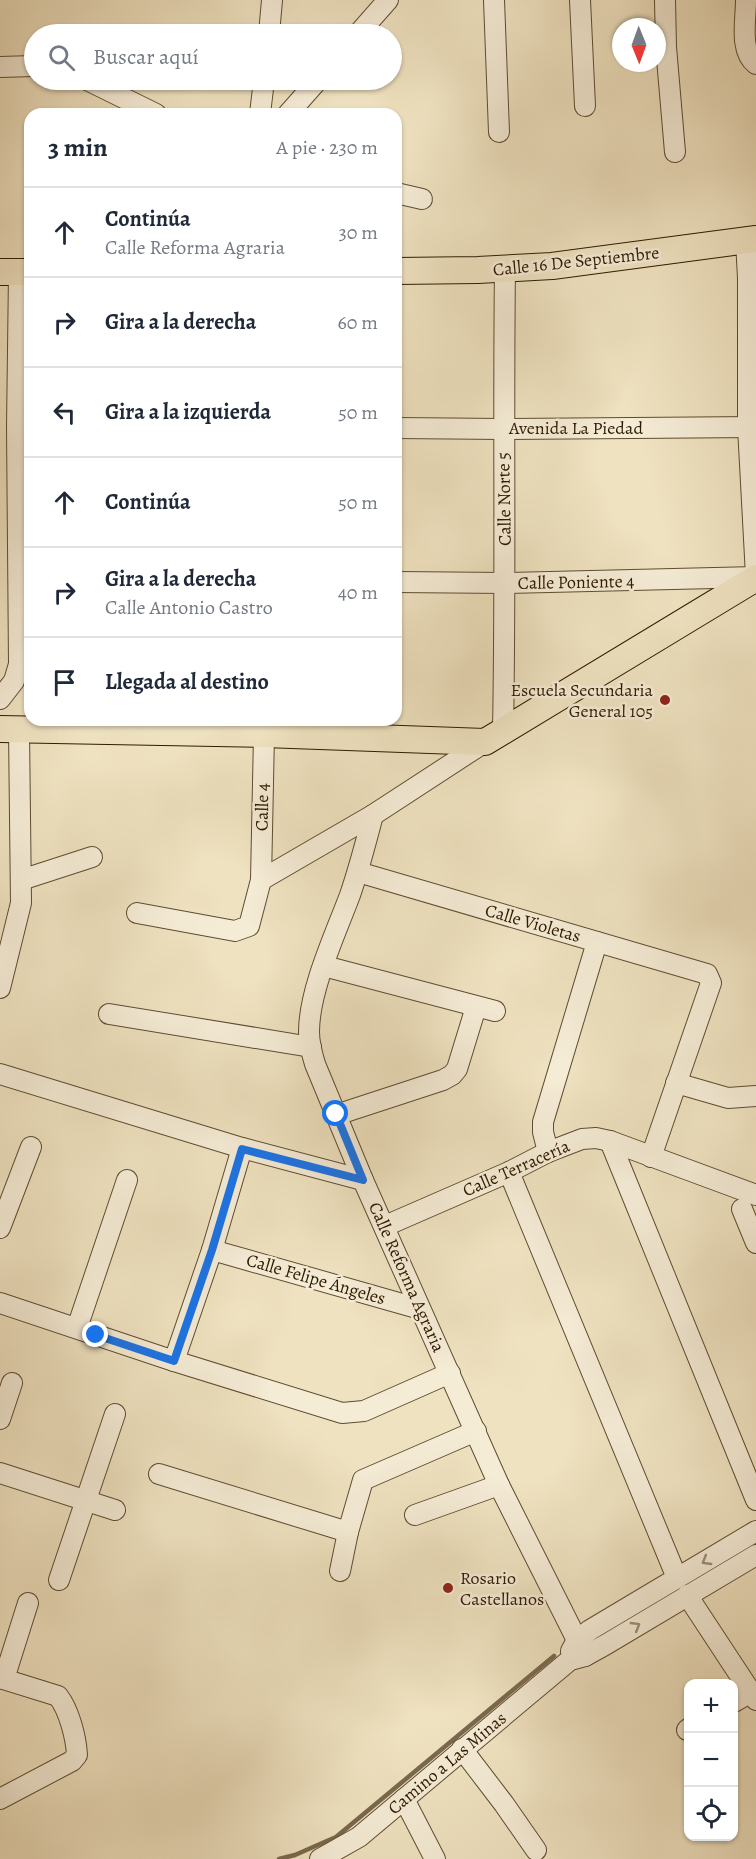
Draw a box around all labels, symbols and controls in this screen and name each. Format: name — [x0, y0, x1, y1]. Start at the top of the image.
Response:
north arrow — [612, 18, 666, 72]
search box — [24, 24, 402, 90]
icon: search — [45, 41, 78, 74]
text: Buscar aquí — [93, 42, 199, 72]
text: 3 min — [48, 130, 108, 165]
text: A pie · 230 m — [276, 134, 378, 161]
text: Continúa — [105, 204, 191, 234]
icon: ahead — [48, 216, 81, 249]
text: 30 m — [338, 219, 378, 246]
text: Calle Reforma Agraria — [105, 234, 285, 261]
street label: Calle 16 De Septiembre — [492, 240, 660, 282]
icon: right — [48, 306, 81, 339]
text: Gira a la derecha — [105, 307, 256, 337]
text: 60 m — [338, 309, 378, 336]
icon: left — [48, 396, 81, 429]
text: Gira a la izquierda — [105, 397, 271, 427]
text: 50 m — [338, 399, 378, 426]
street label: Avenida La Piedad — [508, 416, 643, 440]
street label: Calle Norte 5 — [491, 452, 517, 546]
icon: ahead — [48, 486, 81, 519]
text: Continúa — [105, 487, 191, 517]
text: 50 m — [338, 489, 378, 516]
text: Gira a la derecha — [105, 564, 256, 594]
street label: Calle Poniente 4 — [517, 569, 635, 595]
icon: right — [48, 576, 81, 609]
text: 40 m — [338, 579, 378, 606]
text: Calle Antonio Castro — [105, 594, 273, 621]
icon: arrive — [48, 666, 81, 699]
text: Llegada al destino — [105, 667, 269, 697]
place label: Escuela Secundaria General 105 — [510, 678, 654, 723]
marker: Escuela Secundaria General 105 — [658, 693, 672, 707]
street label: Calle 4 — [250, 783, 274, 831]
street label: Calle Violetas — [482, 898, 584, 948]
route start — [322, 1100, 348, 1126]
street label: Calle Terracería — [459, 1133, 574, 1202]
street label: Calle Reforma Agraria — [363, 1198, 451, 1356]
street label: Calle Felipe Ángeles — [244, 1248, 388, 1310]
route end — [82, 1321, 108, 1347]
one-way arrow — [702, 1553, 712, 1565]
place label: Rosario Castellanos — [460, 1566, 544, 1611]
marker: Rosario Castellanos — [441, 1581, 455, 1595]
one-way arrow — [630, 1622, 640, 1633]
map controls — [684, 1679, 738, 1841]
button: + — [684, 1679, 738, 1733]
street label: Camino a Las Minas — [383, 1706, 511, 1820]
button: − — [684, 1733, 738, 1787]
button: locate — [684, 1787, 738, 1841]

